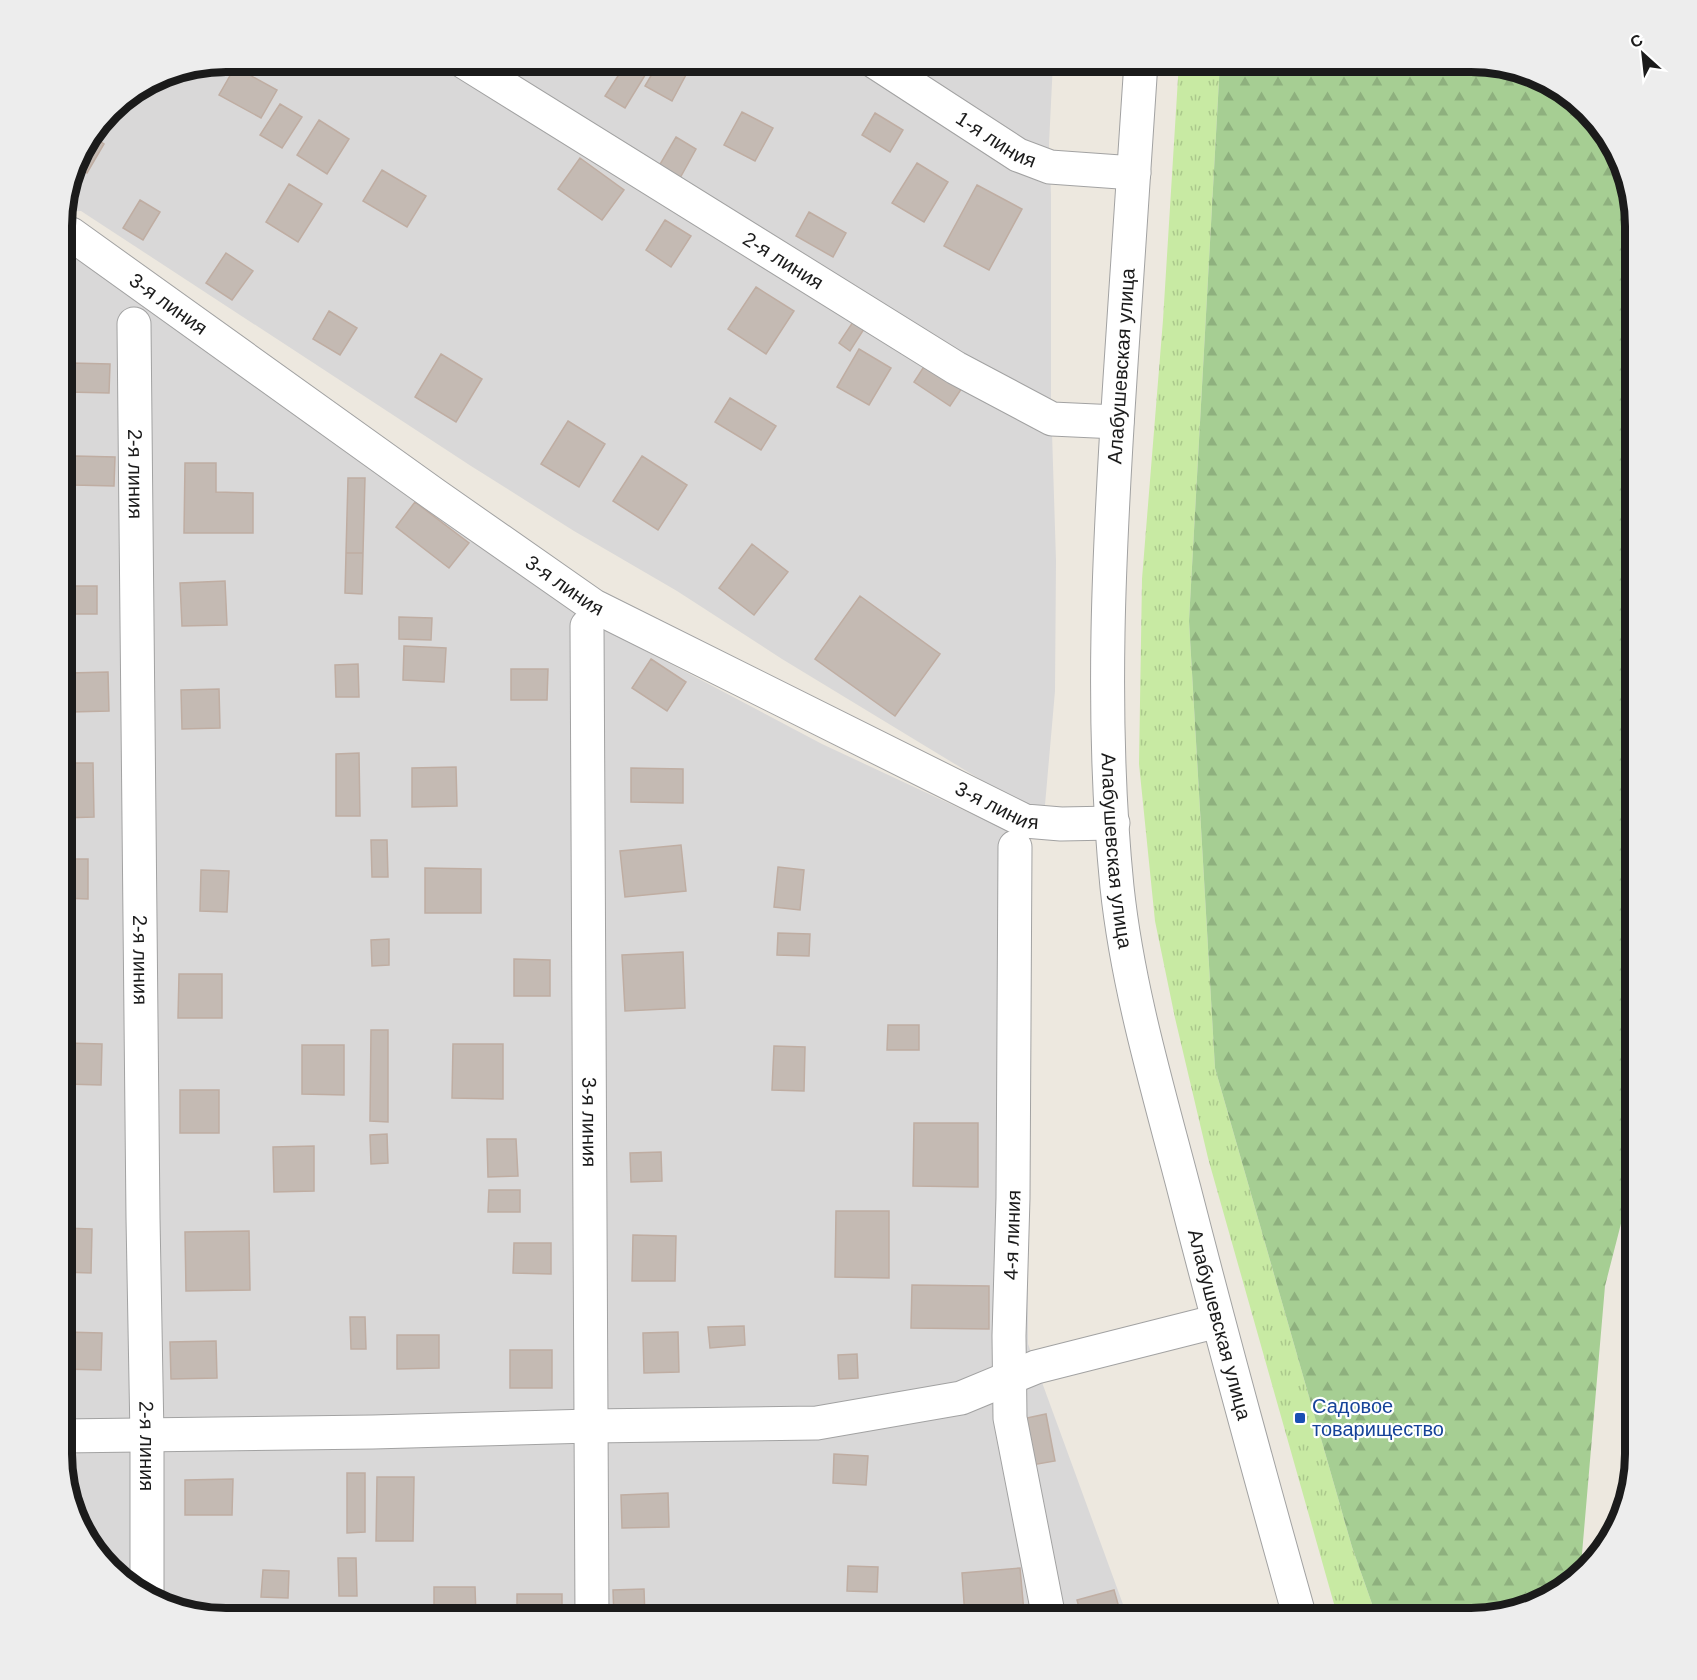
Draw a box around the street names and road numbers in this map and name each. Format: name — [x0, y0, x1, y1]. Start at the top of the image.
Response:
street label: 1-я линия — [952, 107, 1039, 172]
street label: 2-я линия — [739, 227, 827, 294]
street label: Алабушевская улица — [1103, 266, 1139, 465]
street label: 3-я линия — [125, 269, 212, 339]
street label: 2-я линия — [124, 429, 147, 519]
street label: 3-я линия — [521, 551, 607, 620]
street label: Алабушевская улица — [1098, 752, 1137, 951]
street label: 3-я линия — [952, 777, 1039, 833]
street label: 2-я линия — [129, 915, 152, 1005]
street label: 3-я линия — [578, 1077, 601, 1167]
street label: 4-я линия — [999, 1190, 1025, 1280]
street label: Алабушевская улица — [1184, 1227, 1256, 1423]
street label: 2-я линия — [135, 1401, 158, 1491]

